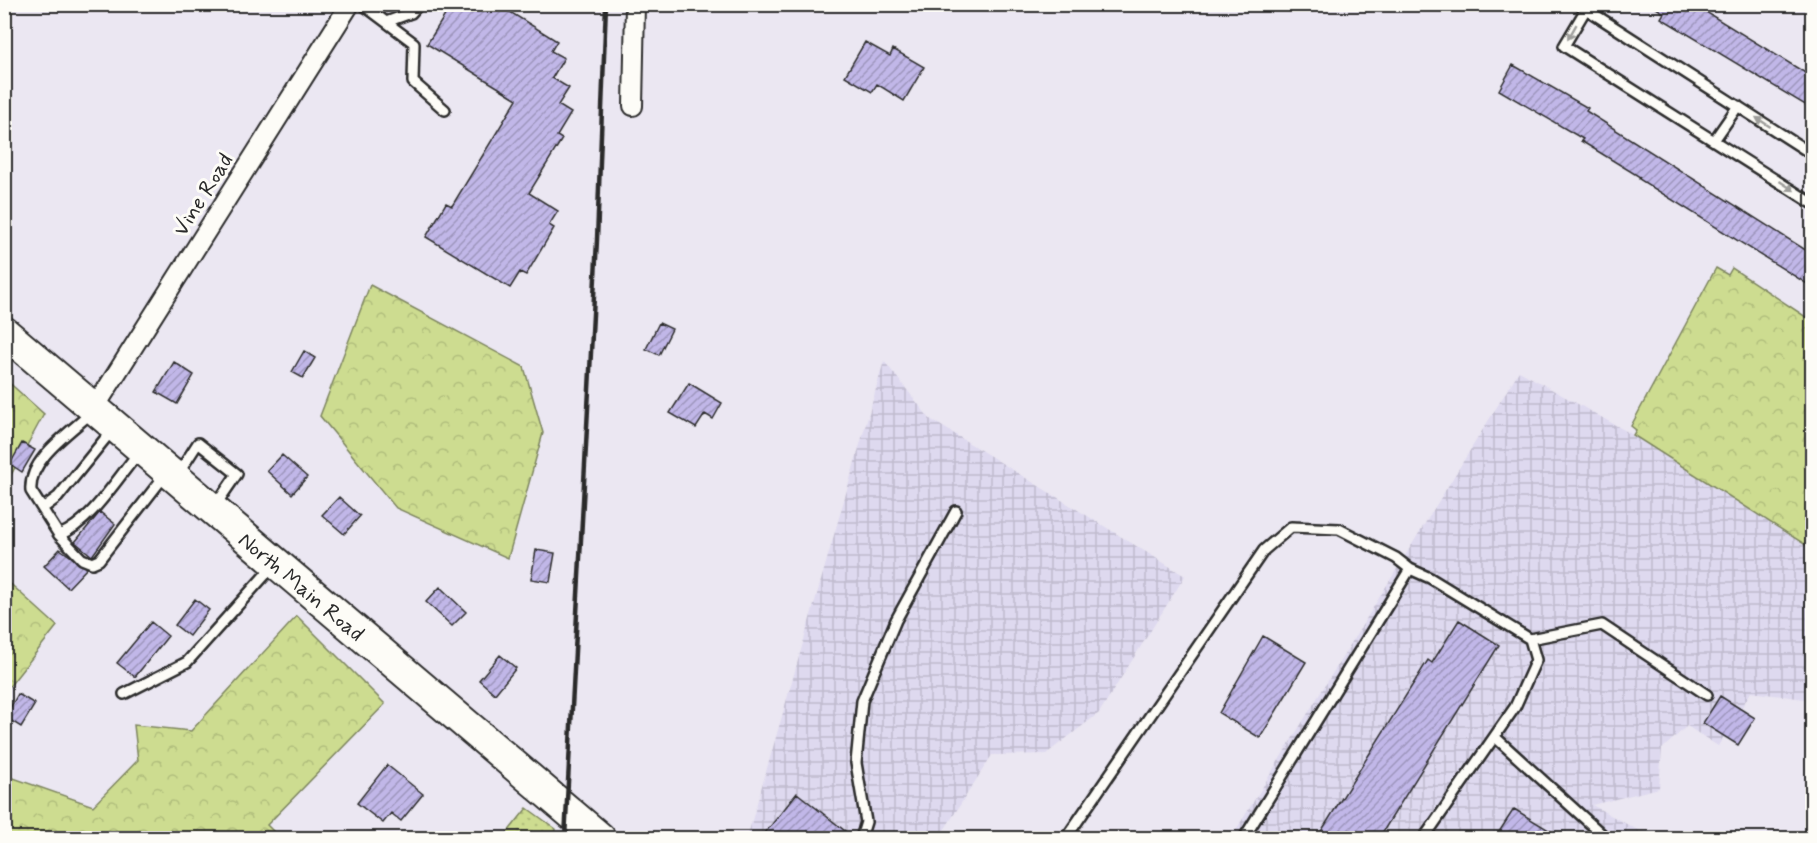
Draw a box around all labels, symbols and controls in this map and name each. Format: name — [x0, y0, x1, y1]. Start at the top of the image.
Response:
one-way arrow — [1567, 24, 1577, 41]
one-way arrow — [1756, 116, 1772, 128]
street label: Vine Road — [167, 148, 240, 242]
one-way arrow — [1779, 181, 1795, 192]
street label: North Main Road — [232, 527, 369, 648]

